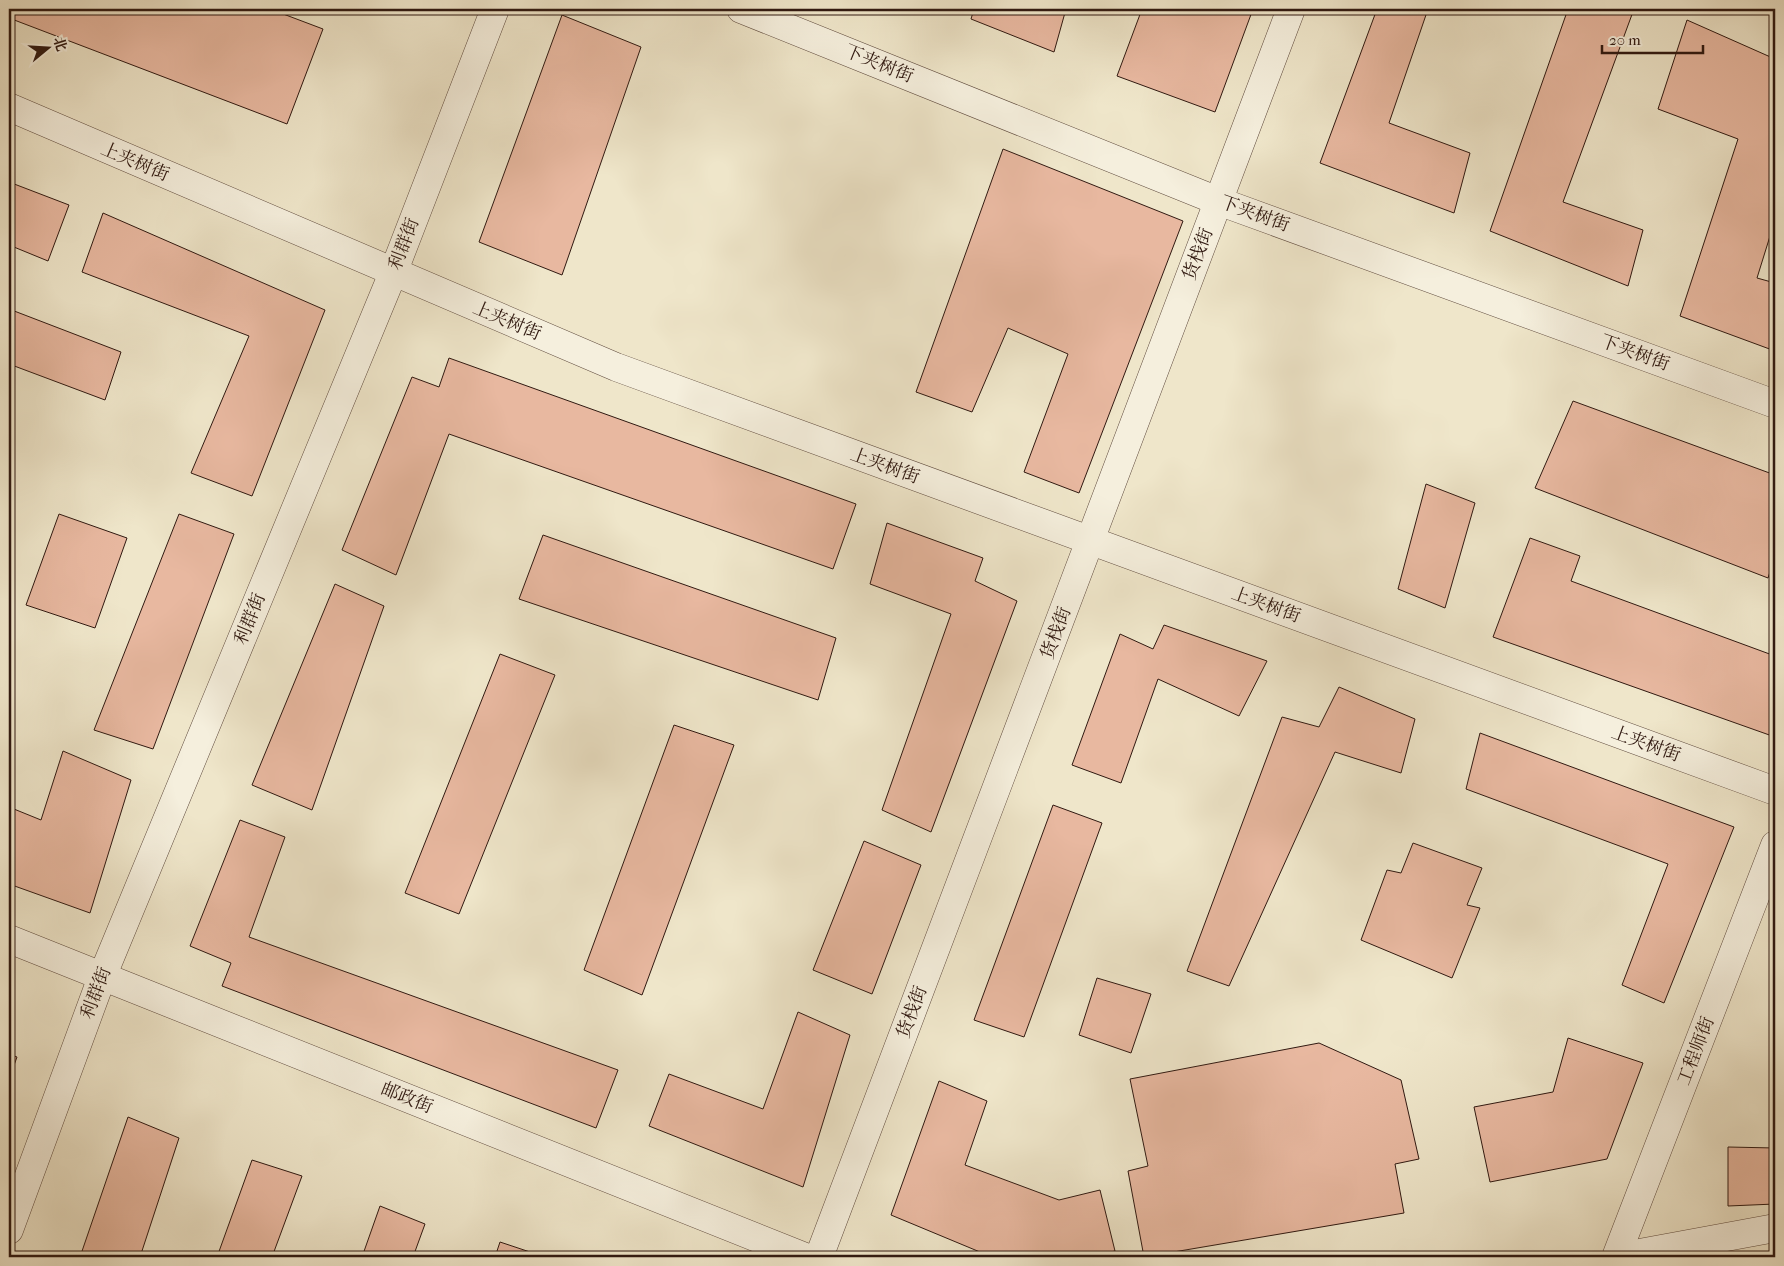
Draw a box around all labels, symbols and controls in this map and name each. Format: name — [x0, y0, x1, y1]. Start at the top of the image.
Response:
north arrow — [22, 22, 72, 72]
scale bar — [1602, 22, 1703, 54]
text: 20 m — [1609, 31, 1641, 49]
text: 北 — [50, 35, 70, 53]
street label: 下夹树街 — [842, 41, 916, 87]
street label: 上夹树街 — [98, 138, 172, 186]
street label: 下夹树街 — [1218, 192, 1292, 236]
street label: 利群街 — [385, 215, 423, 273]
street label: 货栈街 — [1179, 225, 1217, 283]
street label: 上夹树街 — [470, 297, 544, 345]
street label: 下夹树街 — [1598, 331, 1672, 375]
street label: 上夹树街 — [848, 444, 922, 488]
street label: 上夹树街 — [1229, 583, 1303, 627]
street label: 利群街 — [230, 590, 270, 648]
street label: 货栈街 — [1037, 604, 1075, 662]
street label: 上夹树街 — [1609, 722, 1683, 766]
street label: 利群街 — [77, 964, 115, 1022]
street label: 货栈街 — [893, 983, 931, 1041]
street label: 工程师街 — [1673, 1014, 1719, 1088]
street label: 邮政街 — [378, 1078, 436, 1118]

